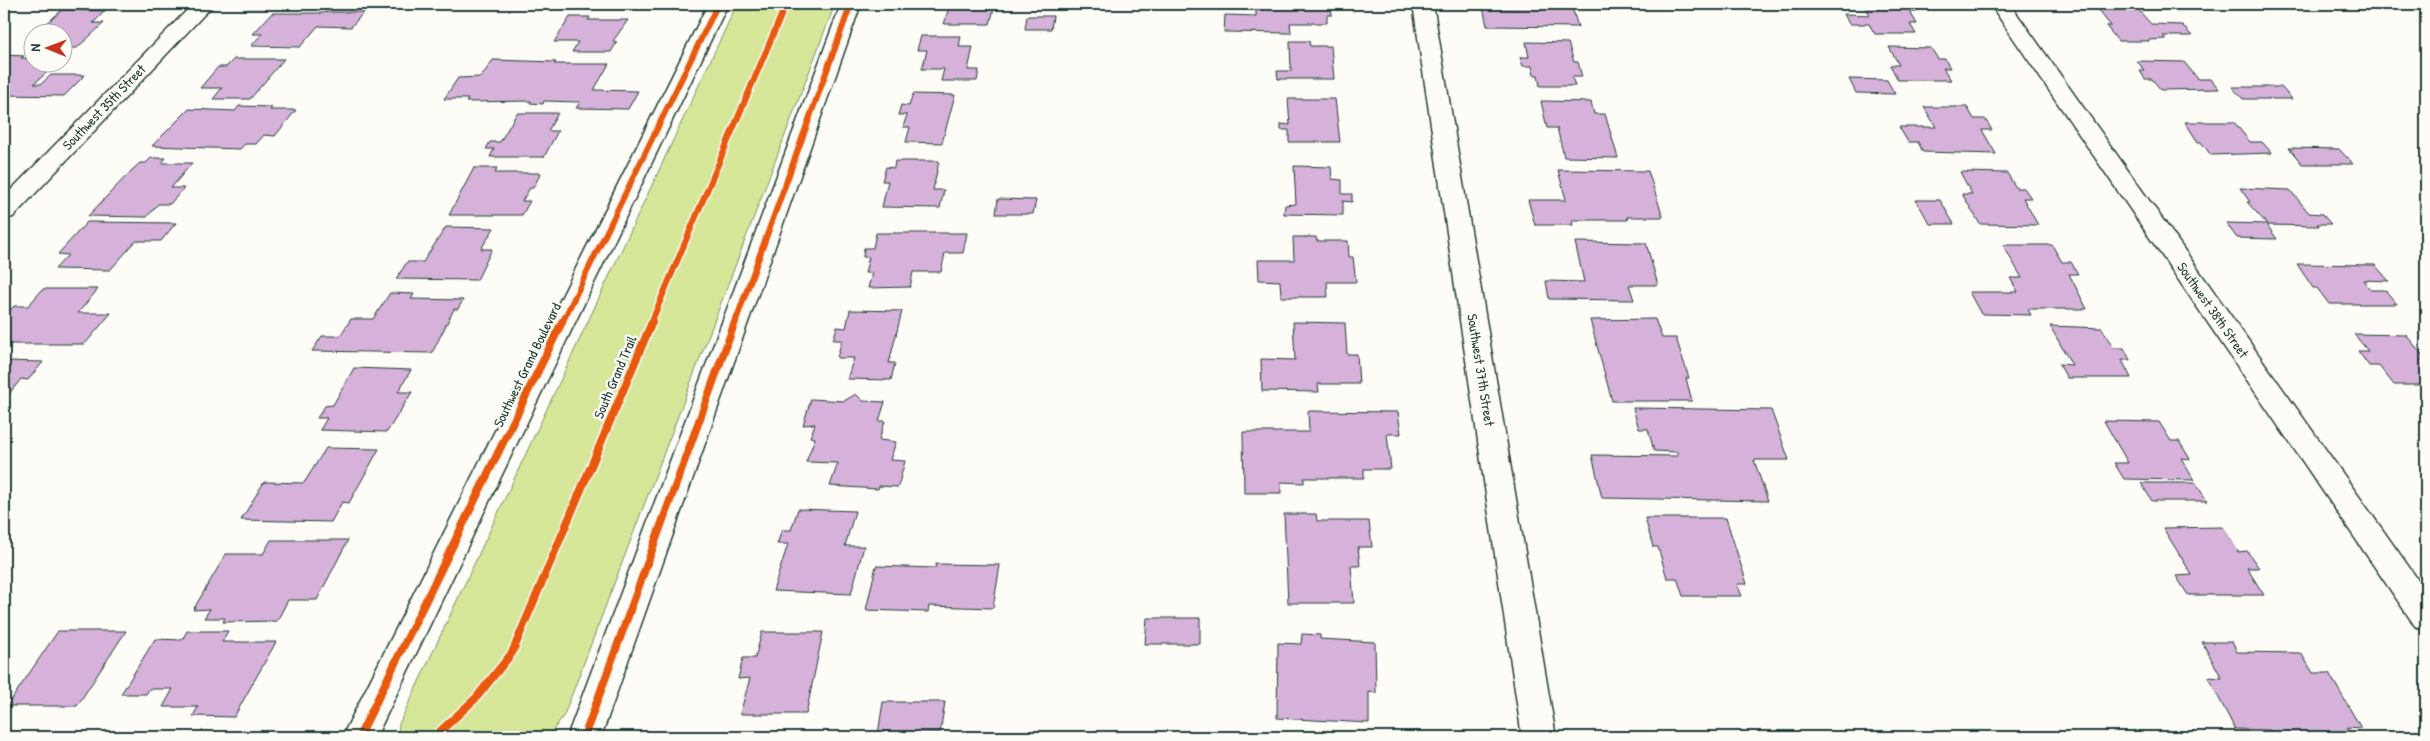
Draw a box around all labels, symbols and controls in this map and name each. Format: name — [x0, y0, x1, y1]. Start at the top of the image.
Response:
north arrow — [22, 22, 72, 72]
text: N — [25, 43, 44, 52]
street label: Southwest 35th Street — [58, 59, 150, 154]
street label: Southwest 38th Street — [2173, 258, 2254, 361]
street label: Southwest Grand Boulevard — [488, 299, 565, 430]
street label: Southwest 37th Street — [1463, 312, 1500, 428]
street label: South Grand Trail — [589, 332, 641, 421]

